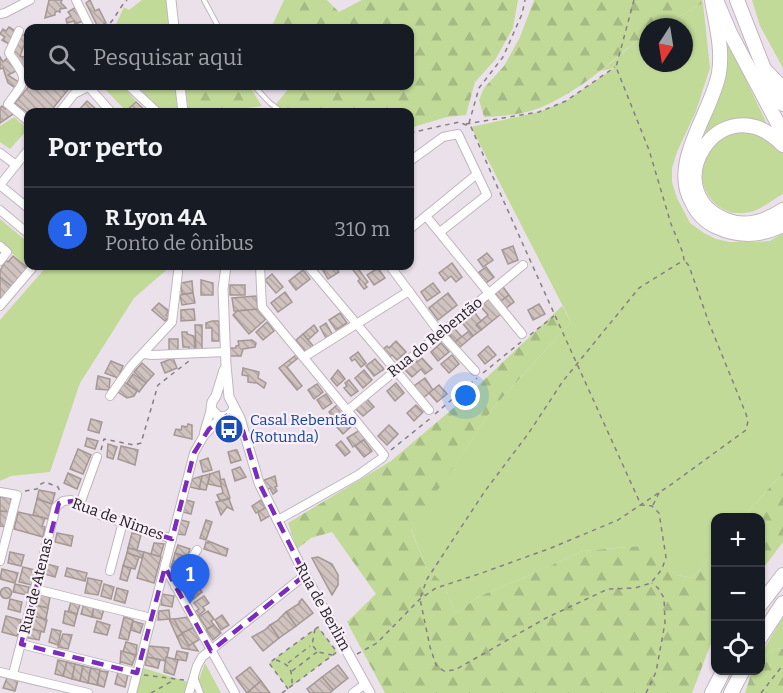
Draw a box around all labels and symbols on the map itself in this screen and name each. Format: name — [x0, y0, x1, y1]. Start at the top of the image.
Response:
north arrow — [639, 18, 693, 72]
street label: Rua do Rebentão — [384, 293, 486, 381]
your location — [451, 381, 480, 410]
place label: Casal Rebentão (Rotunda) — [250, 411, 357, 446]
bus stop icon: Casal Rebentão (Rotunda) — [213, 413, 245, 445]
street label: Rua de Nimes — [70, 494, 166, 544]
street label: Rua de Atenas — [15, 536, 57, 636]
pin: 1 — [170, 554, 210, 604]
street label: Rua de Berlim — [292, 560, 355, 655]

